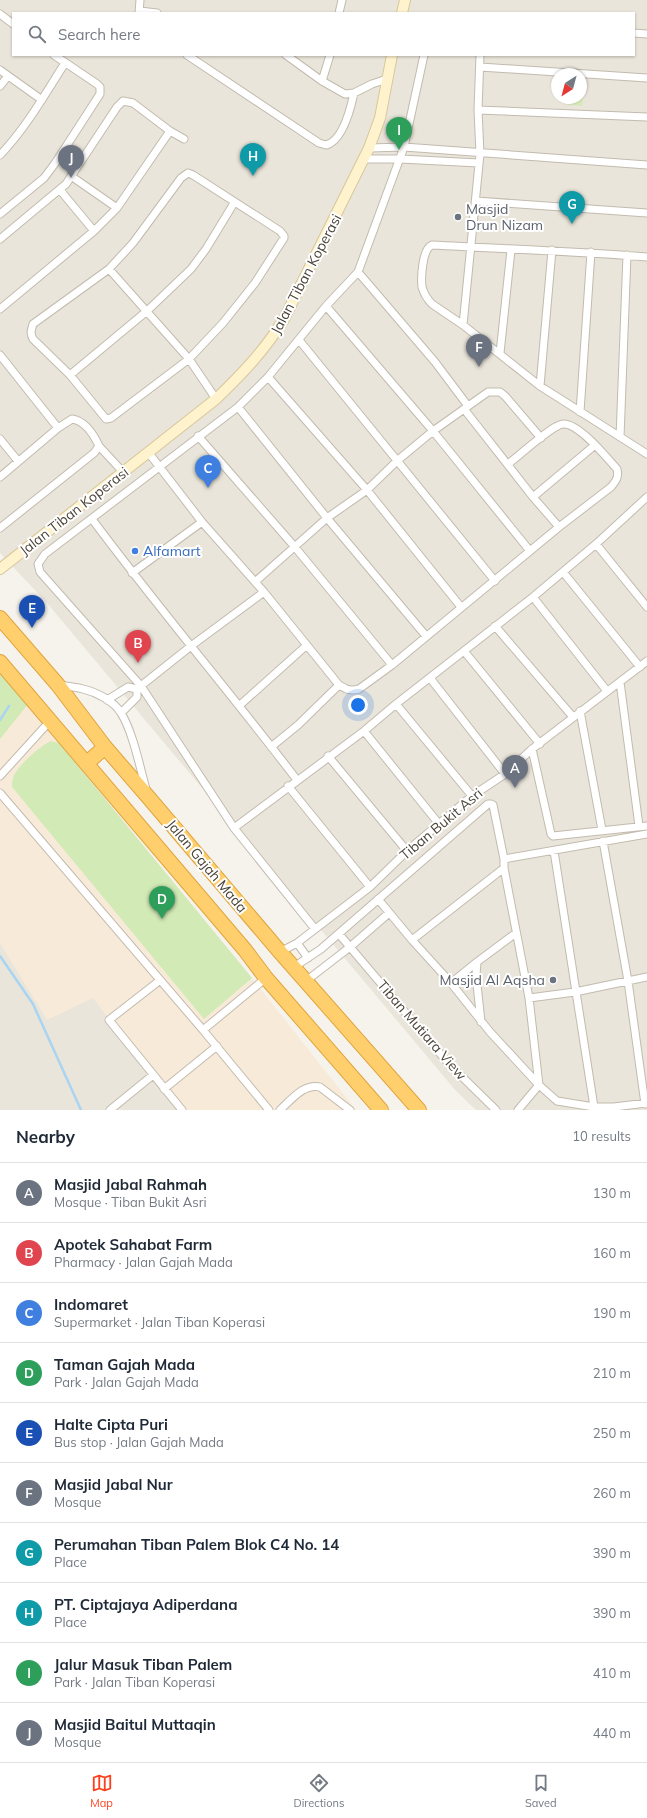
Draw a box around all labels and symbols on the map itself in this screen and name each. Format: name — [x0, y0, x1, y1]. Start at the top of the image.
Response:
north arrow — [551, 68, 587, 104]
pin: I — [386, 117, 412, 150]
pin: H — [240, 143, 266, 176]
pin: J — [58, 145, 84, 178]
pin: G — [559, 191, 585, 224]
place label: Masjid Drun Nizam — [466, 200, 543, 234]
street label: Jalan Tiban Koperasi — [267, 211, 345, 337]
marker: Masjid Drun Nizam — [453, 212, 463, 222]
pin: F — [466, 334, 492, 367]
pin: C — [195, 455, 221, 488]
street label: Jalan Tiban Koperasi — [16, 463, 132, 559]
place label: Alfamart — [143, 542, 201, 560]
marker: Alfamart — [130, 546, 140, 556]
pin: E — [19, 595, 45, 628]
pin: B — [125, 630, 151, 663]
your location — [348, 695, 368, 715]
pin: A — [502, 755, 528, 788]
street label: Tiban Bukit Asri — [396, 784, 486, 864]
street label: Jalan Gajah Mada — [163, 816, 251, 916]
pin: D — [149, 886, 175, 919]
place label: Masjid Al Aqsha — [439, 971, 545, 989]
marker: Masjid Al Aqsha — [548, 975, 558, 985]
street label: Tiban Mutiara View — [374, 976, 470, 1084]

